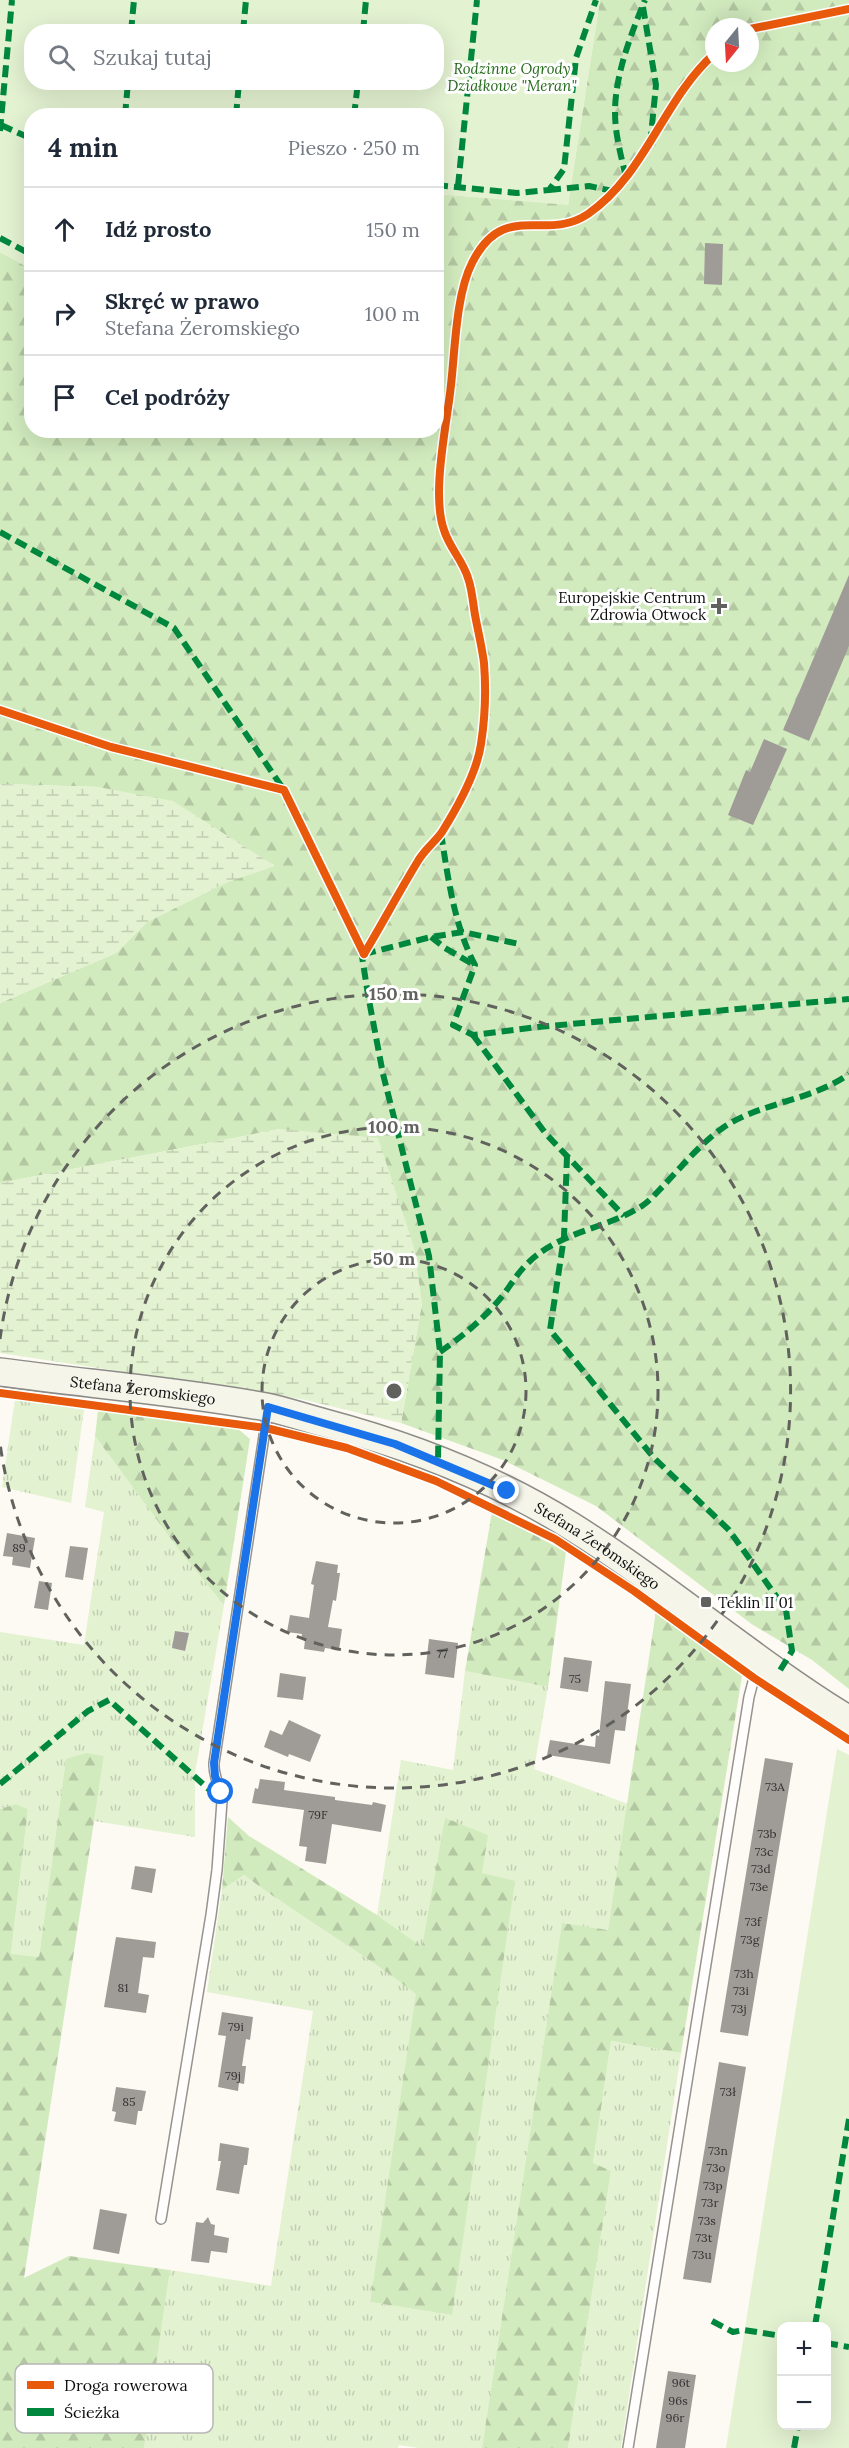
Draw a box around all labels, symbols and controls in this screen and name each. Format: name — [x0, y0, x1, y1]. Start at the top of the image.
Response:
north arrow — [705, 18, 759, 72]
search box — [24, 24, 444, 90]
icon: search — [45, 41, 78, 74]
text: Szukaj tutaj — [93, 43, 212, 71]
park label: Rodzinne Ogrody Działkowe "Meran" — [447, 59, 577, 95]
text: 4 min — [48, 131, 118, 164]
text: Pieszo · 250 m — [288, 135, 420, 160]
icon: ahead — [48, 213, 81, 246]
text: Idź prosto — [105, 215, 211, 243]
text: 150 m — [366, 217, 420, 242]
text: Skręć w prawo — [105, 287, 259, 315]
icon: right — [48, 297, 81, 330]
text: 100 m — [365, 301, 420, 326]
text: Stefana Żeromskiego — [105, 315, 300, 340]
icon: arrive — [48, 381, 81, 414]
text: Cel podróży — [105, 383, 230, 411]
place label: Europejskie Centrum Zdrowia Otwock — [558, 588, 706, 624]
marker: Europejskie Centrum Zdrowia Otwock — [710, 597, 728, 615]
text: 150 m — [369, 982, 419, 1005]
text: 100 m — [368, 1115, 420, 1138]
text: 50 m — [373, 1247, 416, 1270]
street label: Stefana Żeromskiego — [69, 1371, 217, 1408]
centre of rings — [384, 1381, 404, 1401]
route end — [493, 1477, 519, 1503]
street label: Stefana Żeromskiego — [532, 1497, 664, 1593]
house number: 89 — [12, 1540, 26, 1555]
place label: Teklin II 01 — [718, 1593, 793, 1612]
marker: Teklin II 01 — [699, 1595, 713, 1609]
house number: 77 — [436, 1646, 448, 1661]
house number: 75 — [569, 1671, 581, 1686]
route start — [207, 1778, 233, 1804]
house number: 73A — [765, 1779, 785, 1794]
house number: 79F — [308, 1807, 328, 1822]
house number: 73b — [757, 1826, 777, 1841]
house number: 73c — [755, 1844, 773, 1859]
house number: 73d — [751, 1861, 771, 1876]
house number: 73e — [750, 1879, 769, 1894]
house number: 73f — [745, 1914, 762, 1929]
house number: 73g — [741, 1932, 760, 1947]
house number: 73h — [734, 1966, 754, 1981]
house number: 81 — [117, 1980, 129, 1995]
house number: 73i — [733, 1983, 749, 1998]
house number: 73j — [731, 2001, 747, 2016]
house number: 79i — [228, 2019, 244, 2034]
house number: 79j — [225, 2068, 241, 2083]
house number: 73ł — [720, 2084, 736, 2099]
house number: 85 — [122, 2094, 136, 2109]
house number: 73n — [708, 2143, 728, 2158]
house number: 73o — [706, 2160, 726, 2175]
house number: 73p — [703, 2178, 723, 2193]
house number: 73r — [701, 2195, 720, 2210]
house number: 73s — [698, 2213, 716, 2228]
house number: 73t — [696, 2230, 713, 2245]
house number: 73u — [692, 2247, 712, 2262]
map controls — [777, 2322, 831, 2430]
button: + — [777, 2322, 831, 2376]
legend — [15, 2364, 213, 2433]
text: Droga rowerowa — [64, 2375, 188, 2395]
house number: 96t — [672, 2375, 691, 2390]
button: − — [777, 2376, 831, 2430]
house number: 96s — [668, 2393, 688, 2408]
text: Ścieżka — [64, 2402, 120, 2422]
house number: 96r — [665, 2410, 685, 2425]

